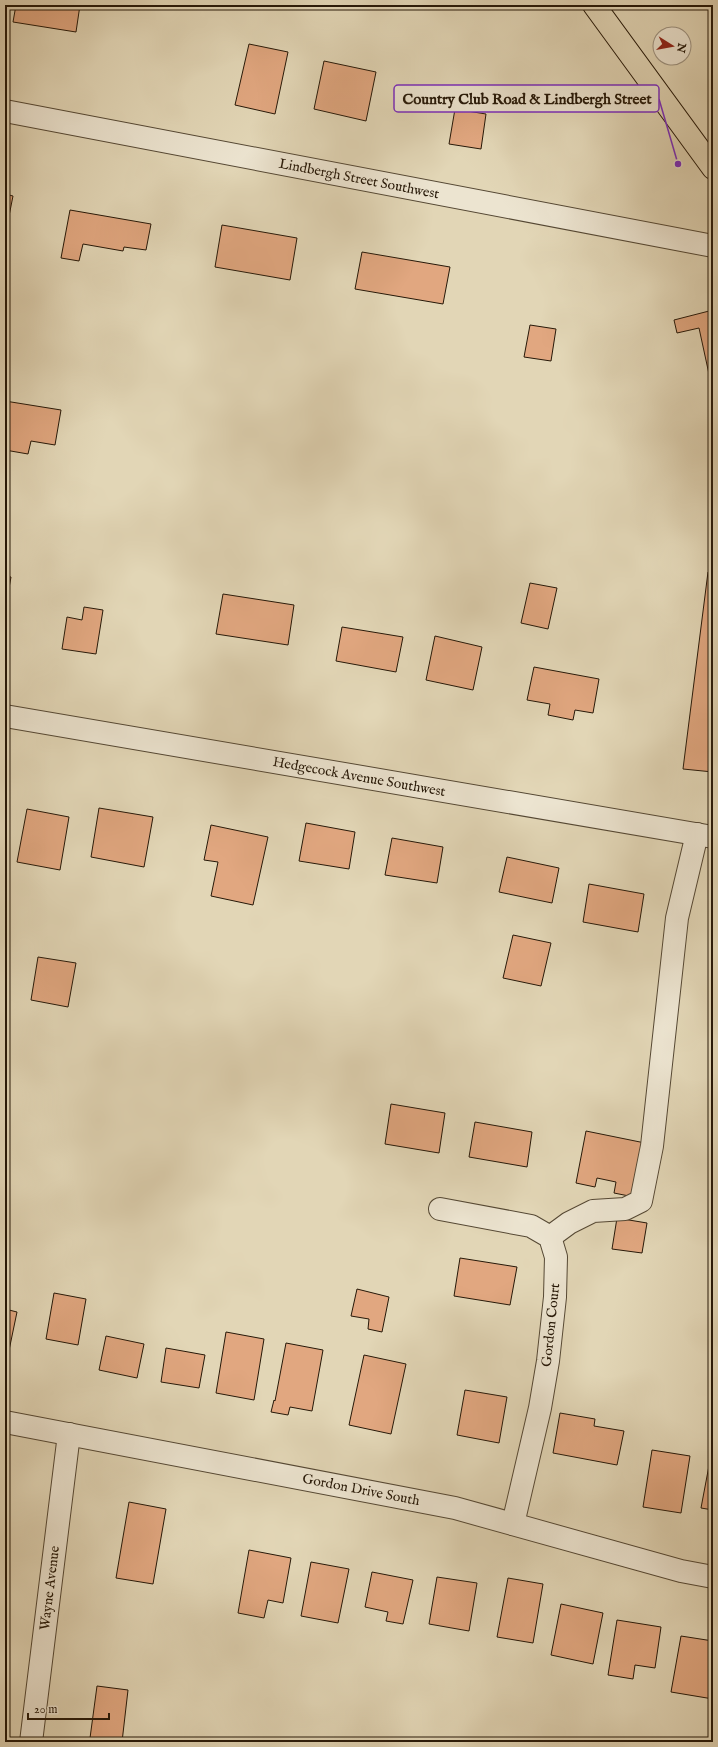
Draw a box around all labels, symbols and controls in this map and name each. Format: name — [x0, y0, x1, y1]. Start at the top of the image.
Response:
north arrow — [652, 26, 692, 66]
text: N — [673, 41, 689, 54]
callout: Country Club Road & Lindbergh Street — [394, 85, 659, 112]
text: Country Club Road & Lindbergh Street — [402, 90, 652, 109]
street label: Lindbergh Street Southwest — [277, 155, 441, 203]
street label: Hedgecock Avenue Southwest — [271, 753, 447, 801]
street label: Gordon Court — [538, 1282, 564, 1368]
street label: Gordon Drive South — [301, 1470, 422, 1510]
street label: Wayne Avenue — [36, 1544, 64, 1631]
scale bar — [28, 1695, 109, 1721]
text: 20 m — [34, 1702, 57, 1717]

